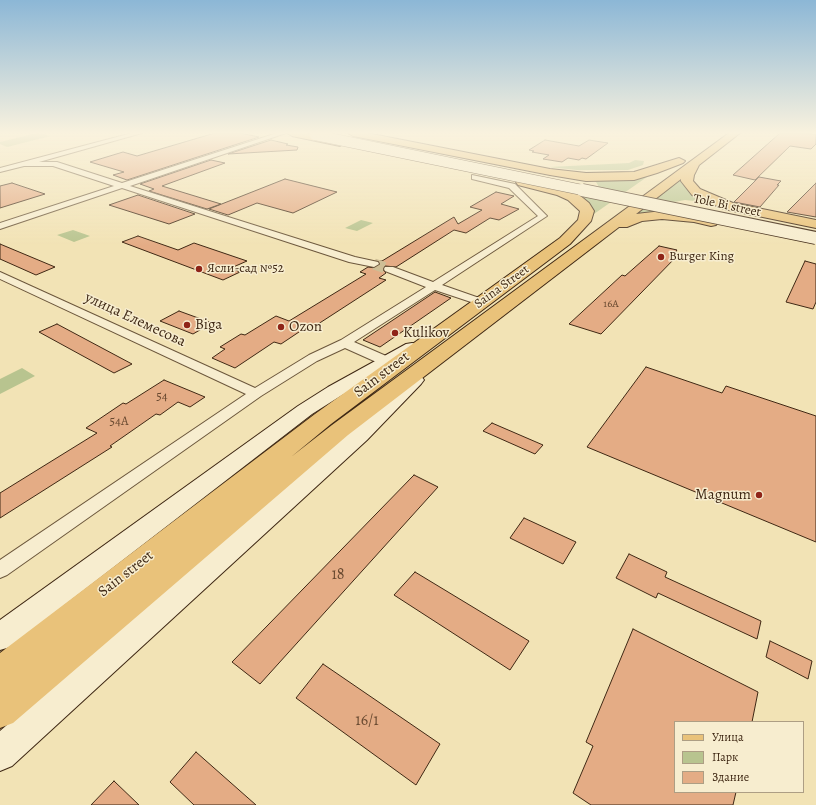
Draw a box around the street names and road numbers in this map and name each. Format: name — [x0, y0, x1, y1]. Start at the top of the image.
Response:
street label: Tole Bi street — [692, 191, 762, 221]
street label: Saina Street — [471, 262, 533, 312]
street label: улица Елемесова — [82, 289, 188, 351]
street label: Sain street — [351, 348, 413, 402]
street label: Sain street — [95, 547, 157, 601]

